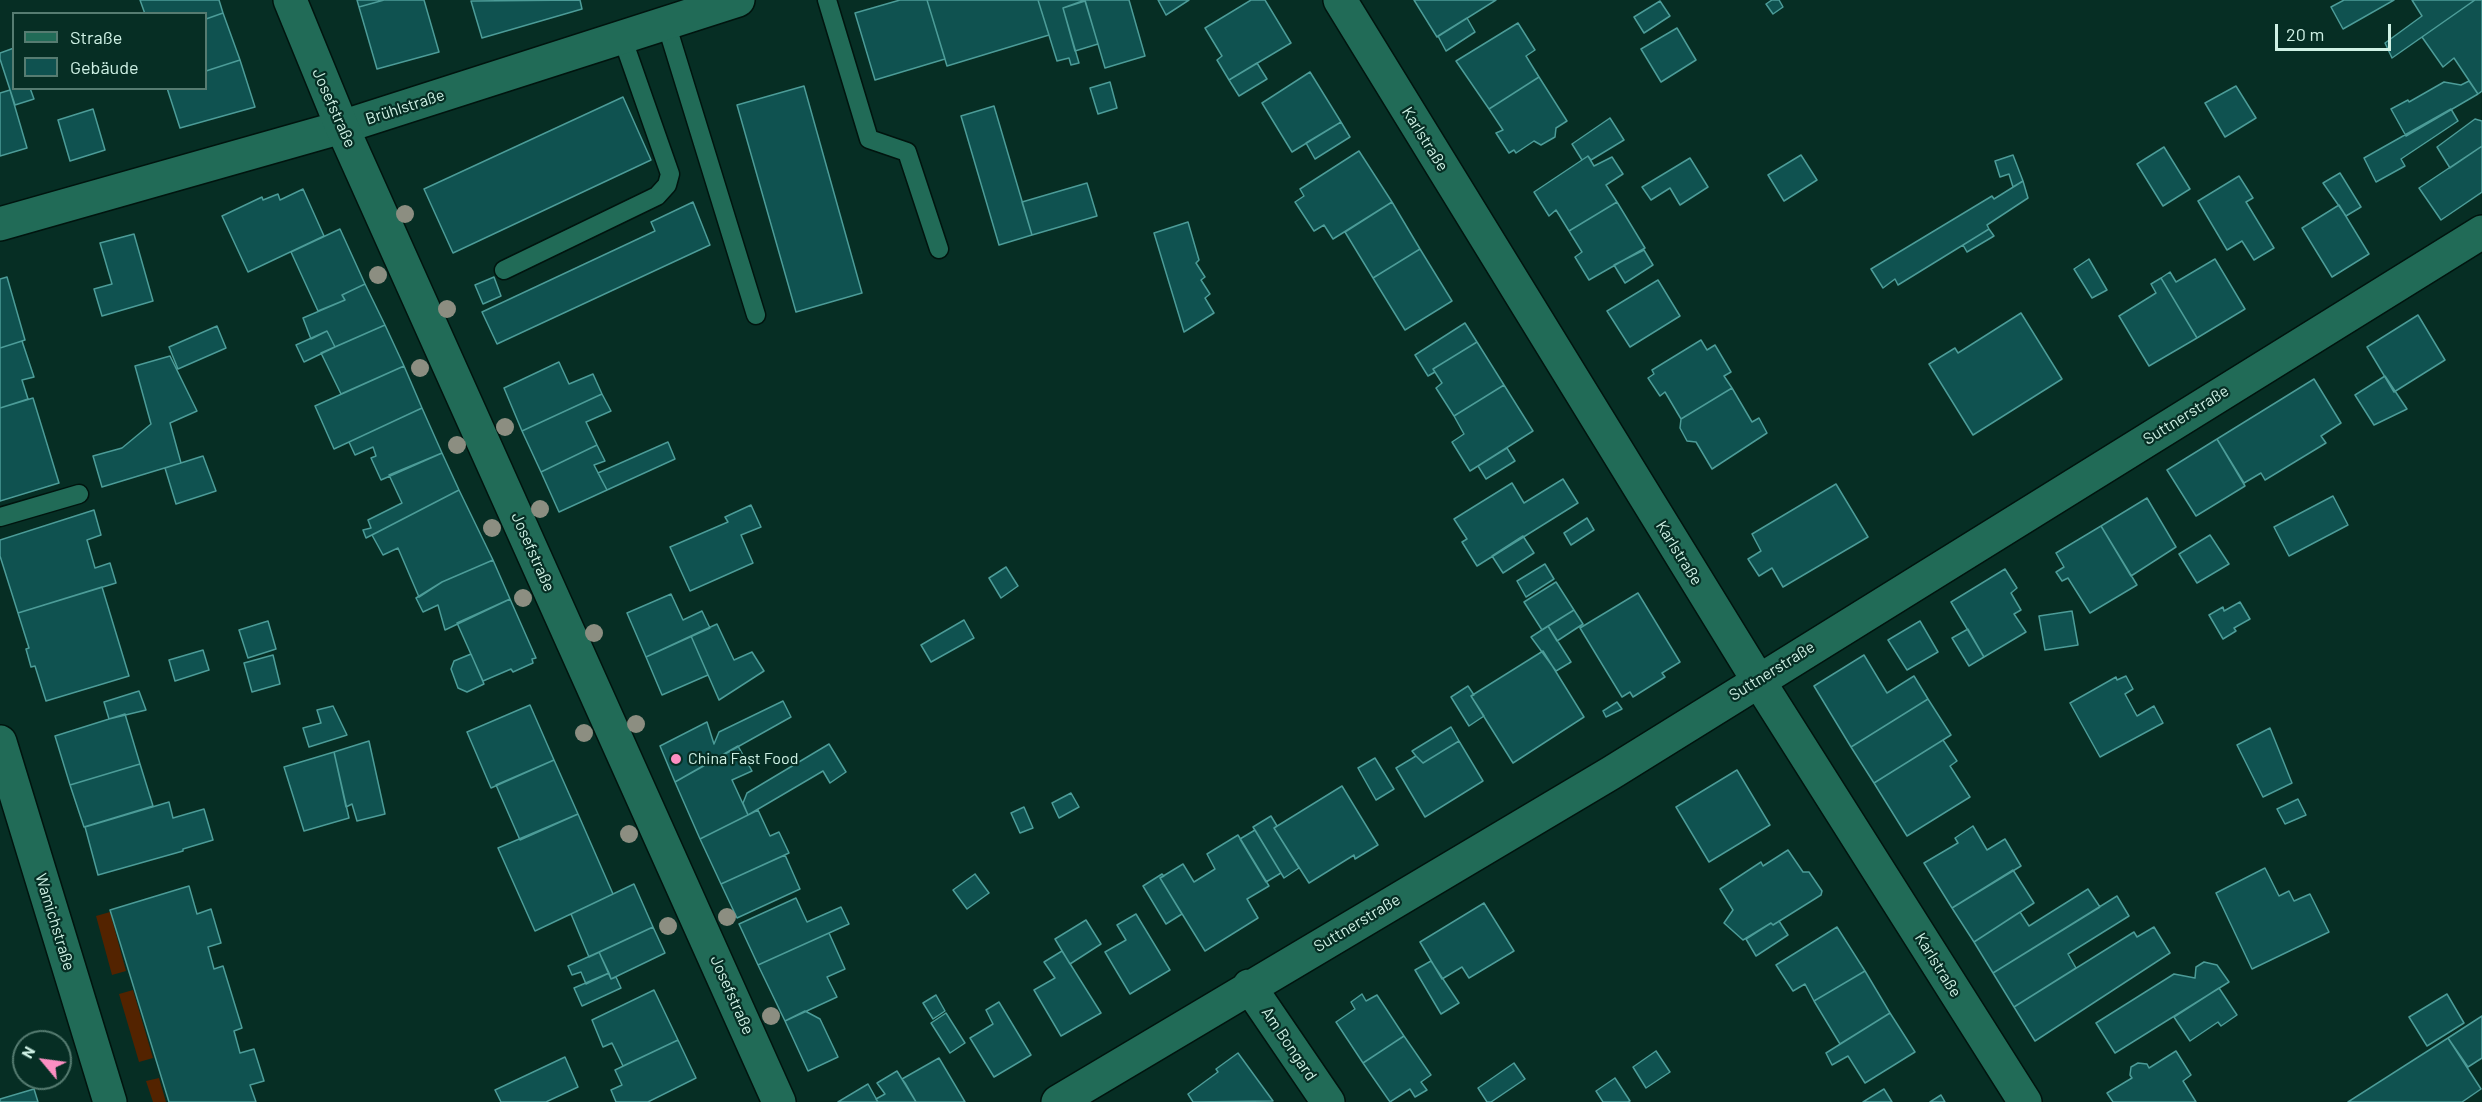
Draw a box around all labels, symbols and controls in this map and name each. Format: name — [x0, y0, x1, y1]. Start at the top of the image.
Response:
legend — [12, 12, 207, 90]
scale bar — [2278, 12, 2394, 50]
text: 20 m — [2286, 23, 2324, 45]
text: Straße — [70, 26, 122, 48]
text: Gebäude — [70, 56, 139, 78]
street label: Josefstraße — [308, 66, 360, 150]
street label: Brühlstraße — [363, 85, 447, 129]
street label: Karlstraße — [1398, 103, 1452, 175]
street label: Suttnerstraße — [2140, 381, 2232, 449]
street label: Josefstraße — [507, 510, 559, 594]
street label: Karlstraße — [1652, 517, 1706, 589]
street label: Suttnerstraße — [1726, 637, 1818, 705]
place label: China Fast Food — [688, 749, 798, 769]
marker: China Fast Food — [669, 752, 683, 766]
street label: Wamichstraße — [31, 871, 79, 973]
street label: Suttnerstraße — [1310, 890, 1404, 956]
street label: Karlstraße — [1911, 929, 1965, 1001]
street label: Josefstraße — [706, 953, 758, 1037]
street label: Am Bongard — [1257, 1004, 1321, 1084]
north arrow — [12, 1030, 72, 1090]
text: N — [17, 1043, 38, 1061]

